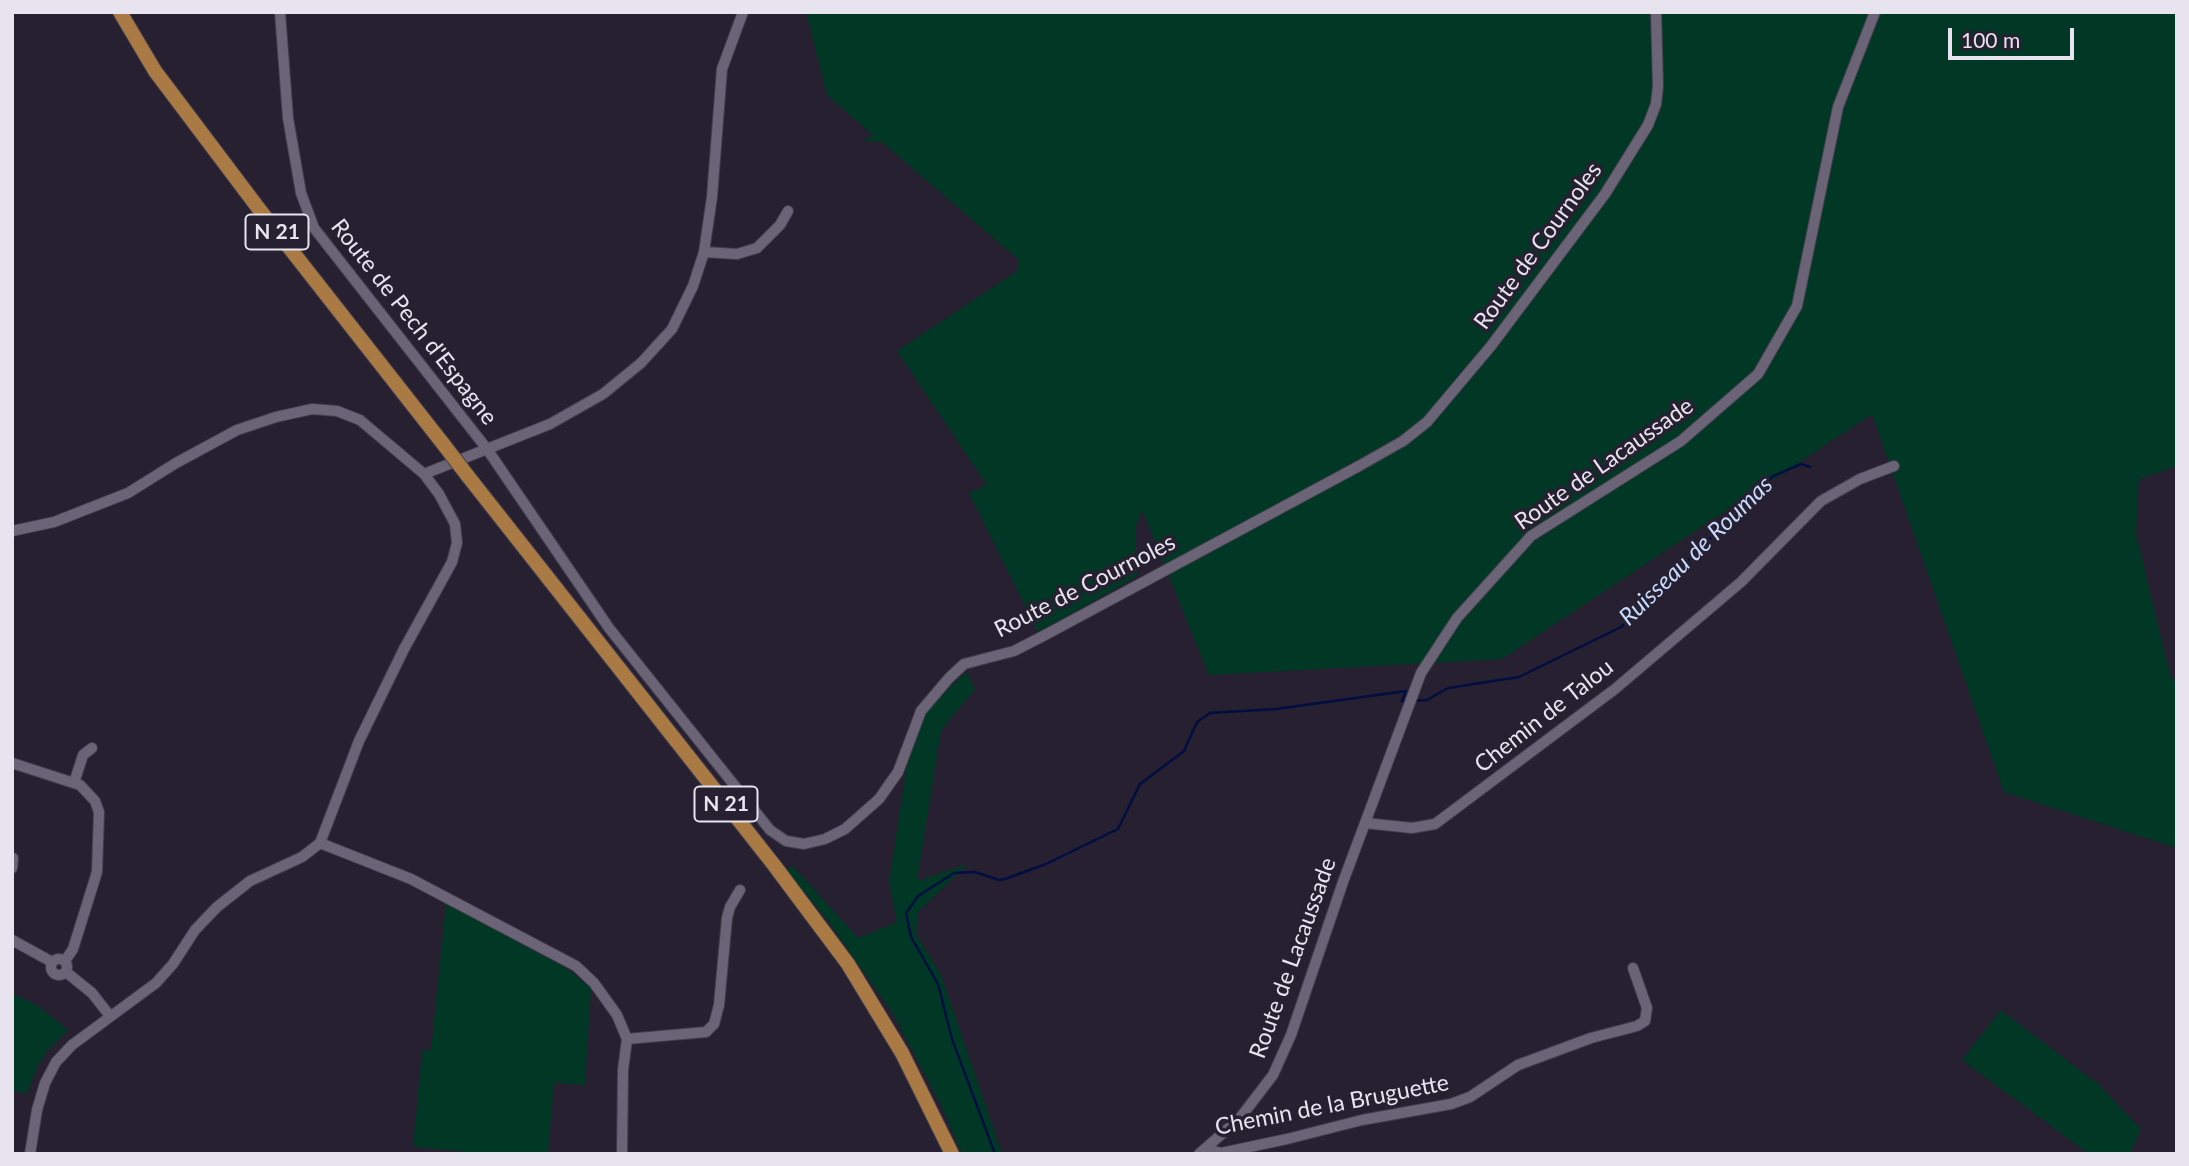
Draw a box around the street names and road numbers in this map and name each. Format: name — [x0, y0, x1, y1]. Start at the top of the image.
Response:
street label: Route de Cournoles — [1468, 157, 1608, 335]
street label: Route de Pech d'Espagne — [325, 214, 503, 430]
road number: N 21 — [246, 215, 308, 250]
street label: Route de Lacaussade — [1509, 392, 1699, 536]
street label: Route de Cournoles — [990, 528, 1180, 644]
street label: Chemin de Talou — [1469, 653, 1619, 779]
road number: N 21 — [694, 786, 758, 822]
street label: Route de Lacaussade — [1244, 854, 1342, 1062]
street label: Chemin de la Bruguette — [1213, 1069, 1451, 1141]

